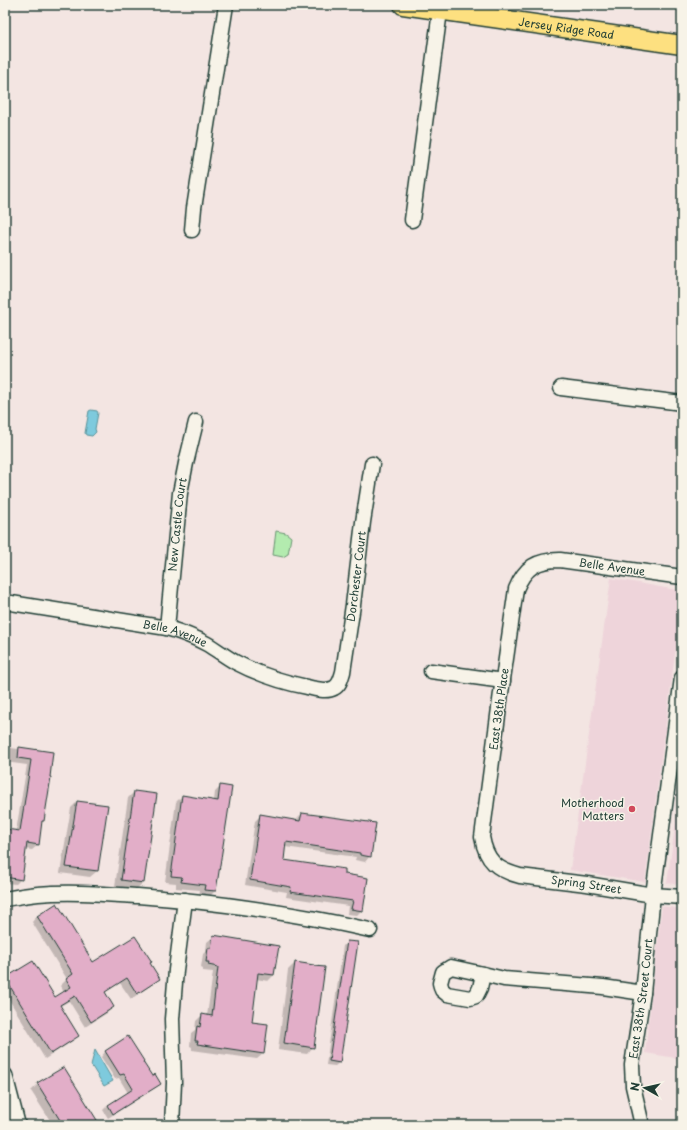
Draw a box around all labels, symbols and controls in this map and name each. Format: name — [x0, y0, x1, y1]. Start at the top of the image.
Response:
street label: Jersey Ridge Road — [518, 13, 615, 43]
street label: New Castle Court — [163, 475, 191, 572]
street label: Dorchester Court — [342, 529, 370, 623]
street label: Belle Avenue — [578, 553, 646, 580]
street label: Belle Avenue — [141, 615, 210, 651]
street label: East 38th Place — [484, 667, 513, 751]
place label: Motherhood Matters — [561, 794, 624, 824]
marker: Motherhood Matters — [627, 804, 637, 814]
street label: Spring Street — [550, 871, 623, 898]
street label: East 38th Street Court — [624, 937, 657, 1060]
north arrow — [625, 1068, 665, 1108]
text: N — [626, 1081, 644, 1092]

